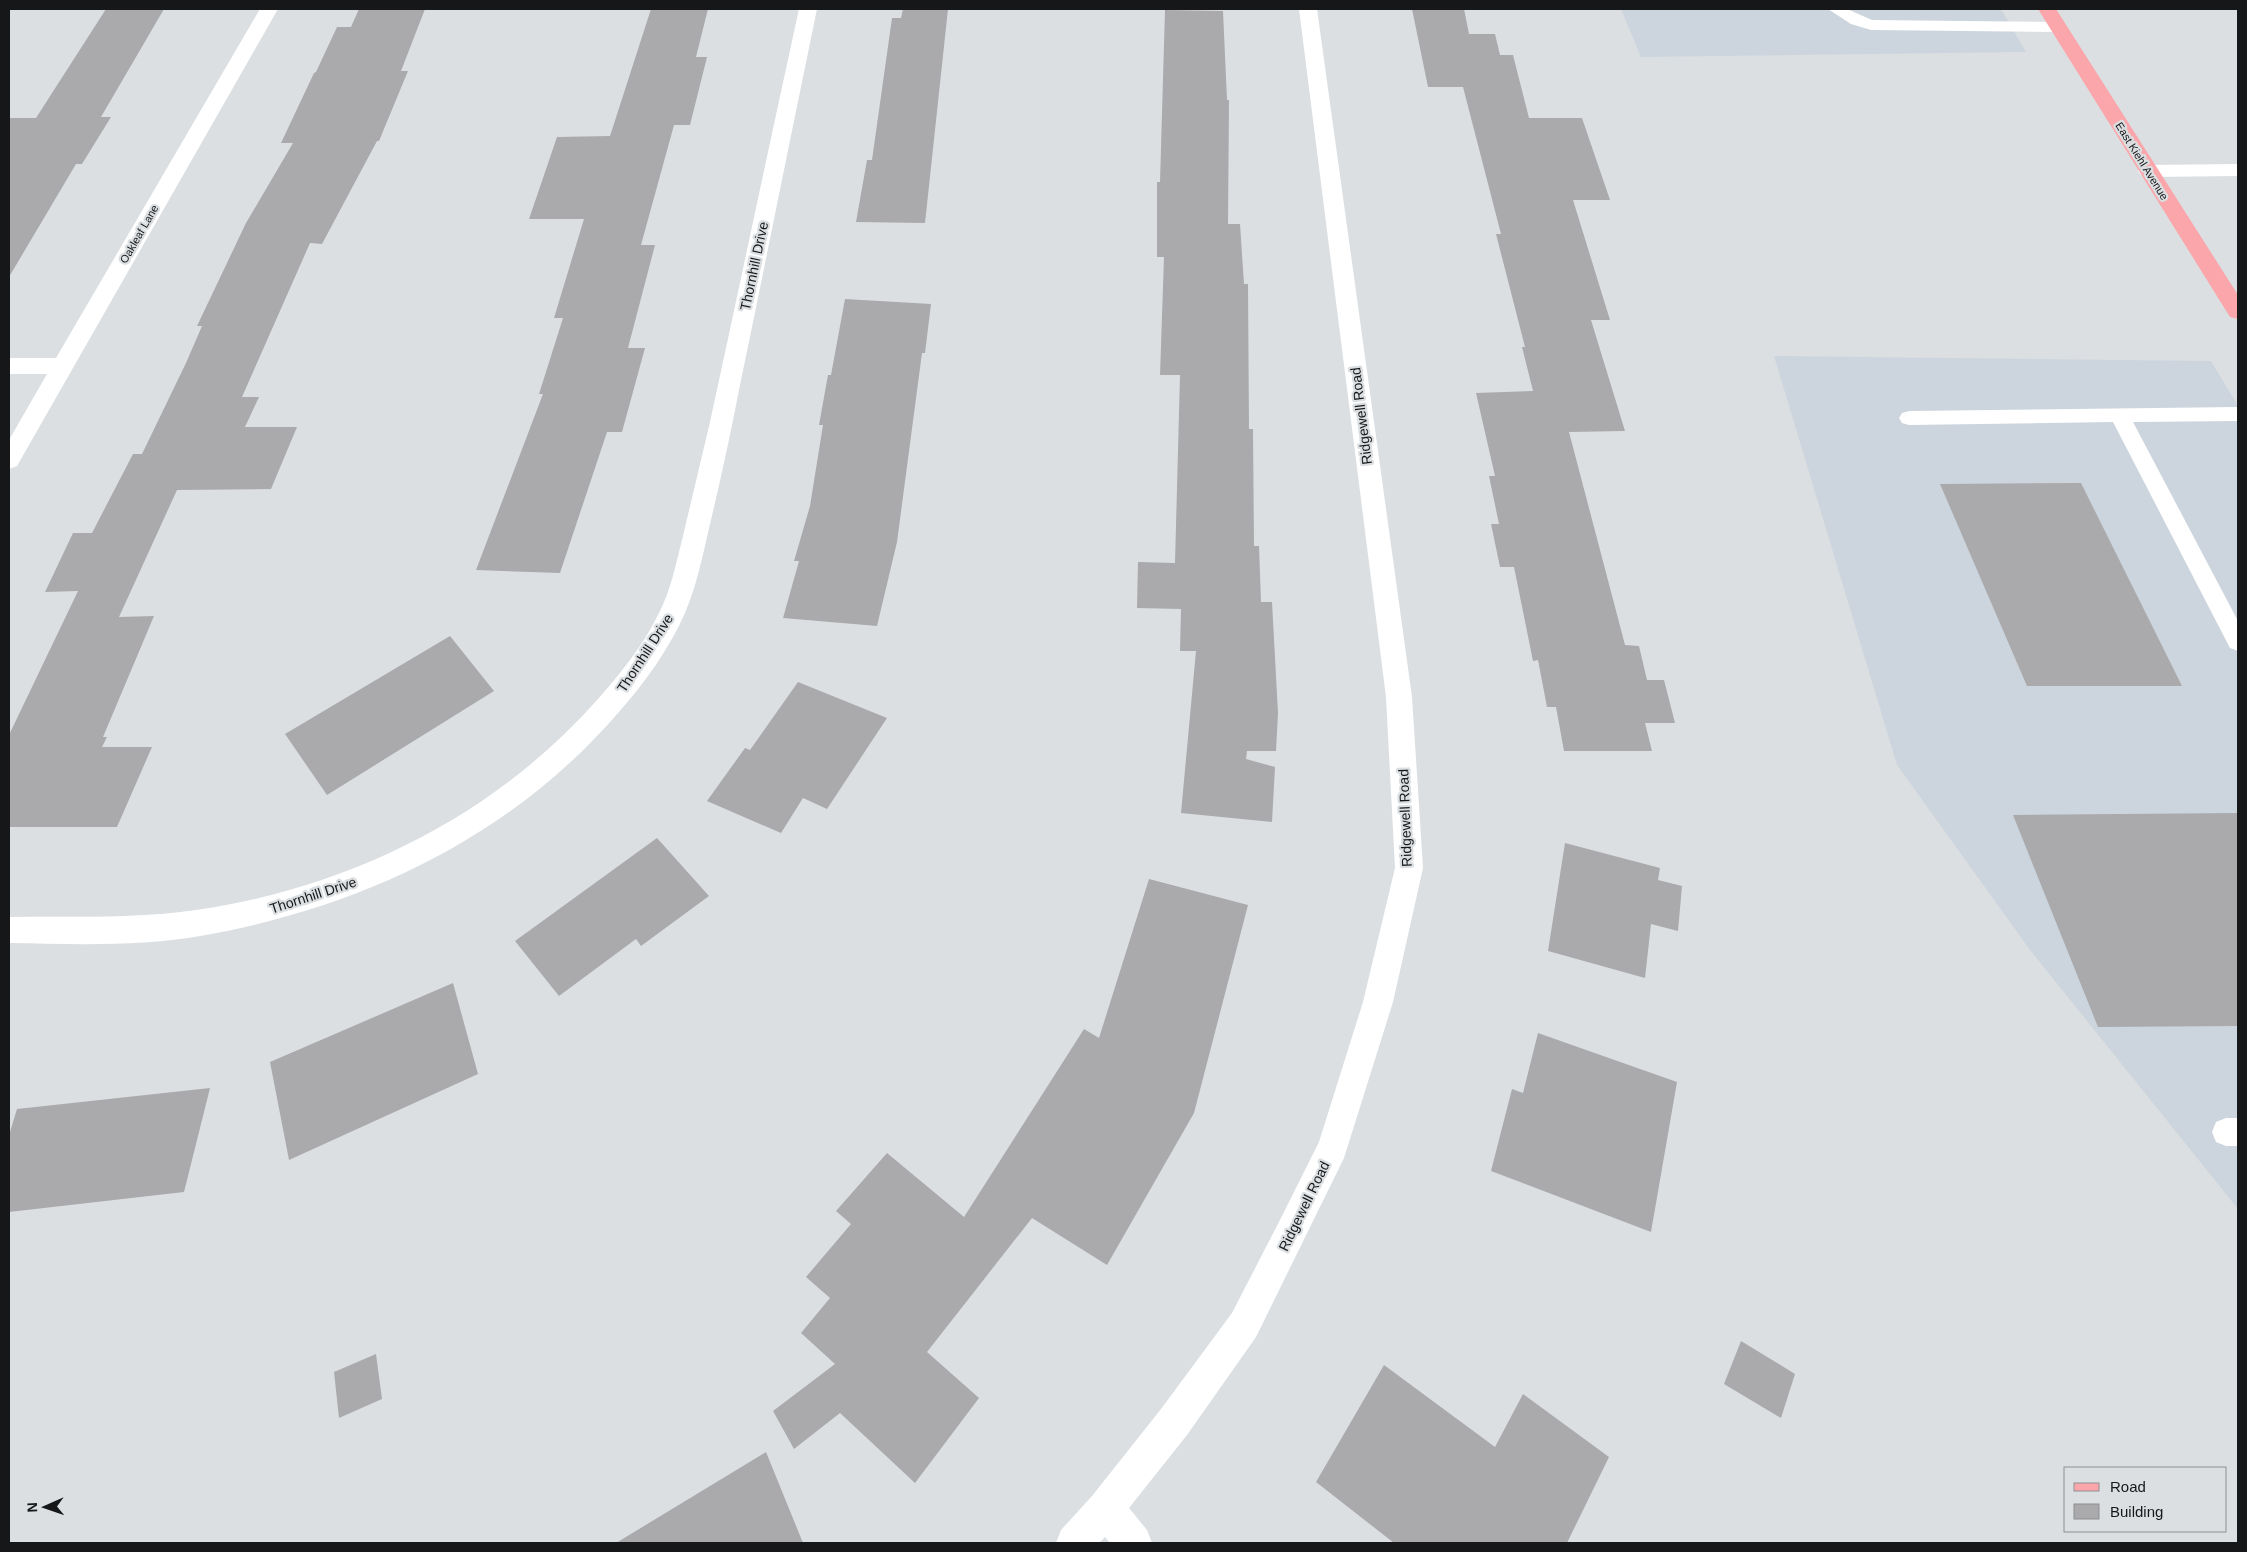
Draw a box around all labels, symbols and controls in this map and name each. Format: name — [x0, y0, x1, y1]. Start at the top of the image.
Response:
street label: East Kiehl Avenue — [2113, 120, 2171, 202]
street label: Oakleaf Lane — [117, 203, 161, 265]
street label: Thornhill Drive — [737, 220, 771, 312]
street label: Ridgewell Road — [1347, 366, 1375, 466]
street label: Thornhill Drive — [614, 611, 676, 695]
street label: Ridgewell Road — [1395, 769, 1415, 867]
street label: Thornhill Drive — [268, 873, 359, 917]
street label: Ridgewell Road — [1275, 1158, 1333, 1254]
legend — [2064, 1467, 2227, 1532]
text: Road — [2110, 1478, 2146, 1495]
north arrow — [20, 1482, 70, 1532]
text: N — [24, 1502, 40, 1513]
text: Building — [2110, 1503, 2163, 1520]

